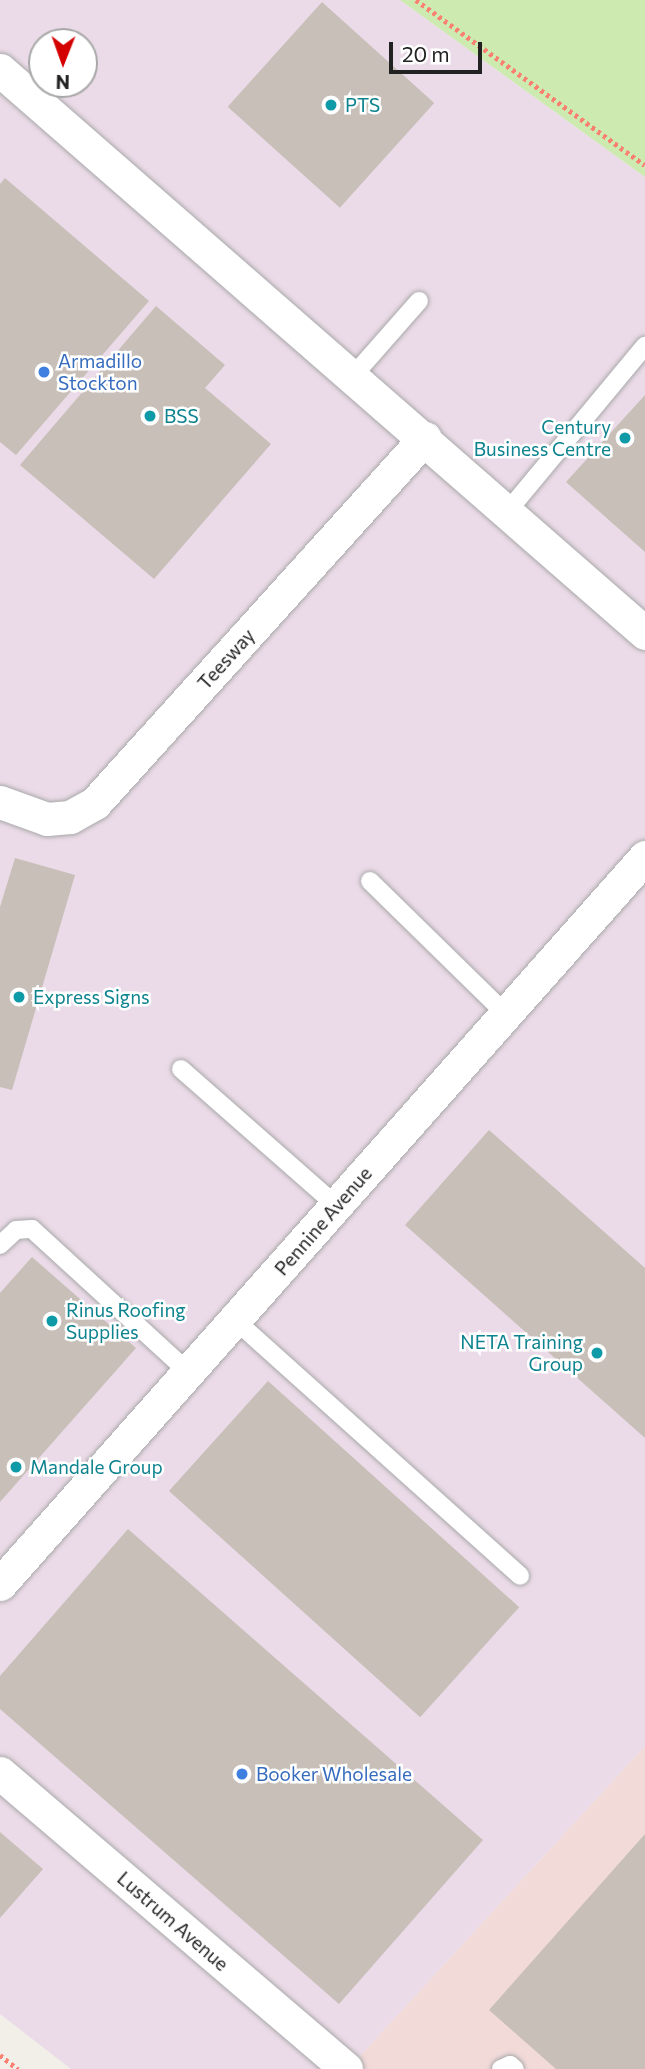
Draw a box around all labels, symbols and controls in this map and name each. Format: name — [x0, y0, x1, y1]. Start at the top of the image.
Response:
north arrow — [28, 28, 98, 98]
scale bar — [393, 28, 486, 72]
text: 20 m — [402, 41, 450, 66]
text: N — [55, 71, 70, 94]
place label: PTS — [345, 94, 380, 116]
marker: PTS — [323, 97, 339, 113]
place label: Armadillo Stockton — [58, 350, 142, 394]
marker: Armadillo Stockton — [36, 364, 52, 380]
place label: BSS — [164, 405, 199, 427]
marker: BSS — [142, 408, 158, 424]
place label: Century Business Centre — [474, 416, 611, 460]
marker: Century Business Centre — [617, 430, 633, 446]
street label: Teesway — [193, 624, 259, 694]
place label: Express Signs — [33, 986, 150, 1008]
marker: Express Signs — [11, 989, 27, 1005]
street label: Pennine Avenue — [270, 1162, 376, 1280]
place label: Rinus Roofing Supplies — [66, 1299, 186, 1343]
marker: Rinus Roofing Supplies — [44, 1313, 60, 1329]
place label: NETA Training Group — [460, 1331, 583, 1375]
marker: NETA Training Group — [589, 1345, 605, 1361]
place label: Mandale Group — [30, 1456, 163, 1478]
marker: Mandale Group — [8, 1459, 24, 1475]
place label: Booker Wholesale — [256, 1763, 412, 1785]
marker: Booker Wholesale — [234, 1766, 250, 1782]
street label: Lustrum Avenue — [113, 1867, 233, 1975]

